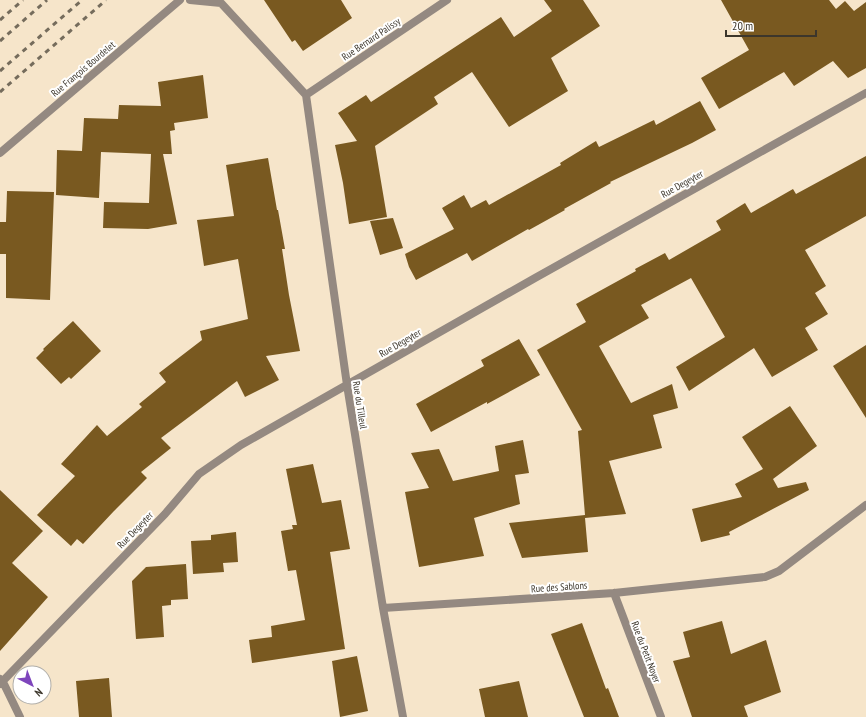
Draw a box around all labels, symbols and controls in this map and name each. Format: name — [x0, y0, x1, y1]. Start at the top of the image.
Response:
scale bar — [726, 12, 816, 38]
street label: Rue Bernard Palissy — [339, 15, 403, 63]
text: 20 m — [732, 18, 753, 33]
street label: Rue François Bourdelet — [48, 38, 118, 100]
street label: Rue Degeyter — [659, 167, 706, 201]
street label: Rue Degeyter — [377, 326, 424, 360]
street label: Rue du Tilleul — [350, 380, 370, 430]
street label: Rue Degeyter — [114, 509, 156, 551]
street label: Rue des Sablons — [530, 579, 588, 595]
street label: Rue du Petit Noyer — [628, 620, 664, 685]
north arrow — [12, 665, 52, 705]
text: N — [32, 685, 46, 700]

